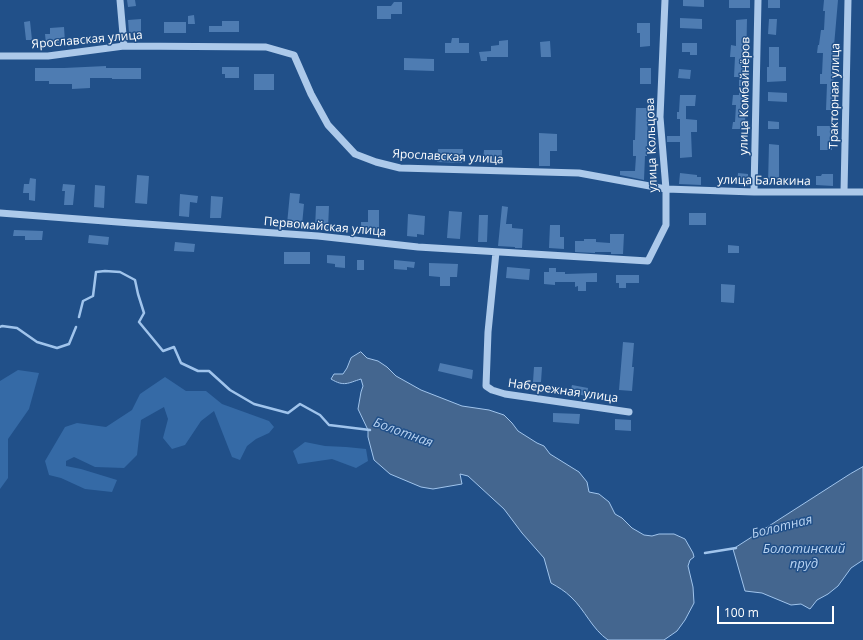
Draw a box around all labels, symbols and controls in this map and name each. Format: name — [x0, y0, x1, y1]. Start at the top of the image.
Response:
street label: Ярославская улица — [31, 28, 143, 52]
street label: улица Комбайнёров — [737, 37, 753, 155]
street label: Тракторная улица — [827, 43, 843, 149]
street label: улица Кольцова — [643, 97, 661, 193]
street label: Ярославская улица — [392, 147, 504, 167]
street label: улица Балакина — [717, 173, 811, 189]
street label: Первомайская улица — [263, 214, 387, 240]
street label: Набережная улица — [507, 376, 619, 406]
water label: Болотная — [371, 415, 435, 451]
water label: Болотная — [750, 512, 814, 542]
water label: Болотинский пруд — [763, 541, 845, 572]
scale bar — [719, 598, 836, 624]
text: 100 m — [724, 604, 759, 621]

